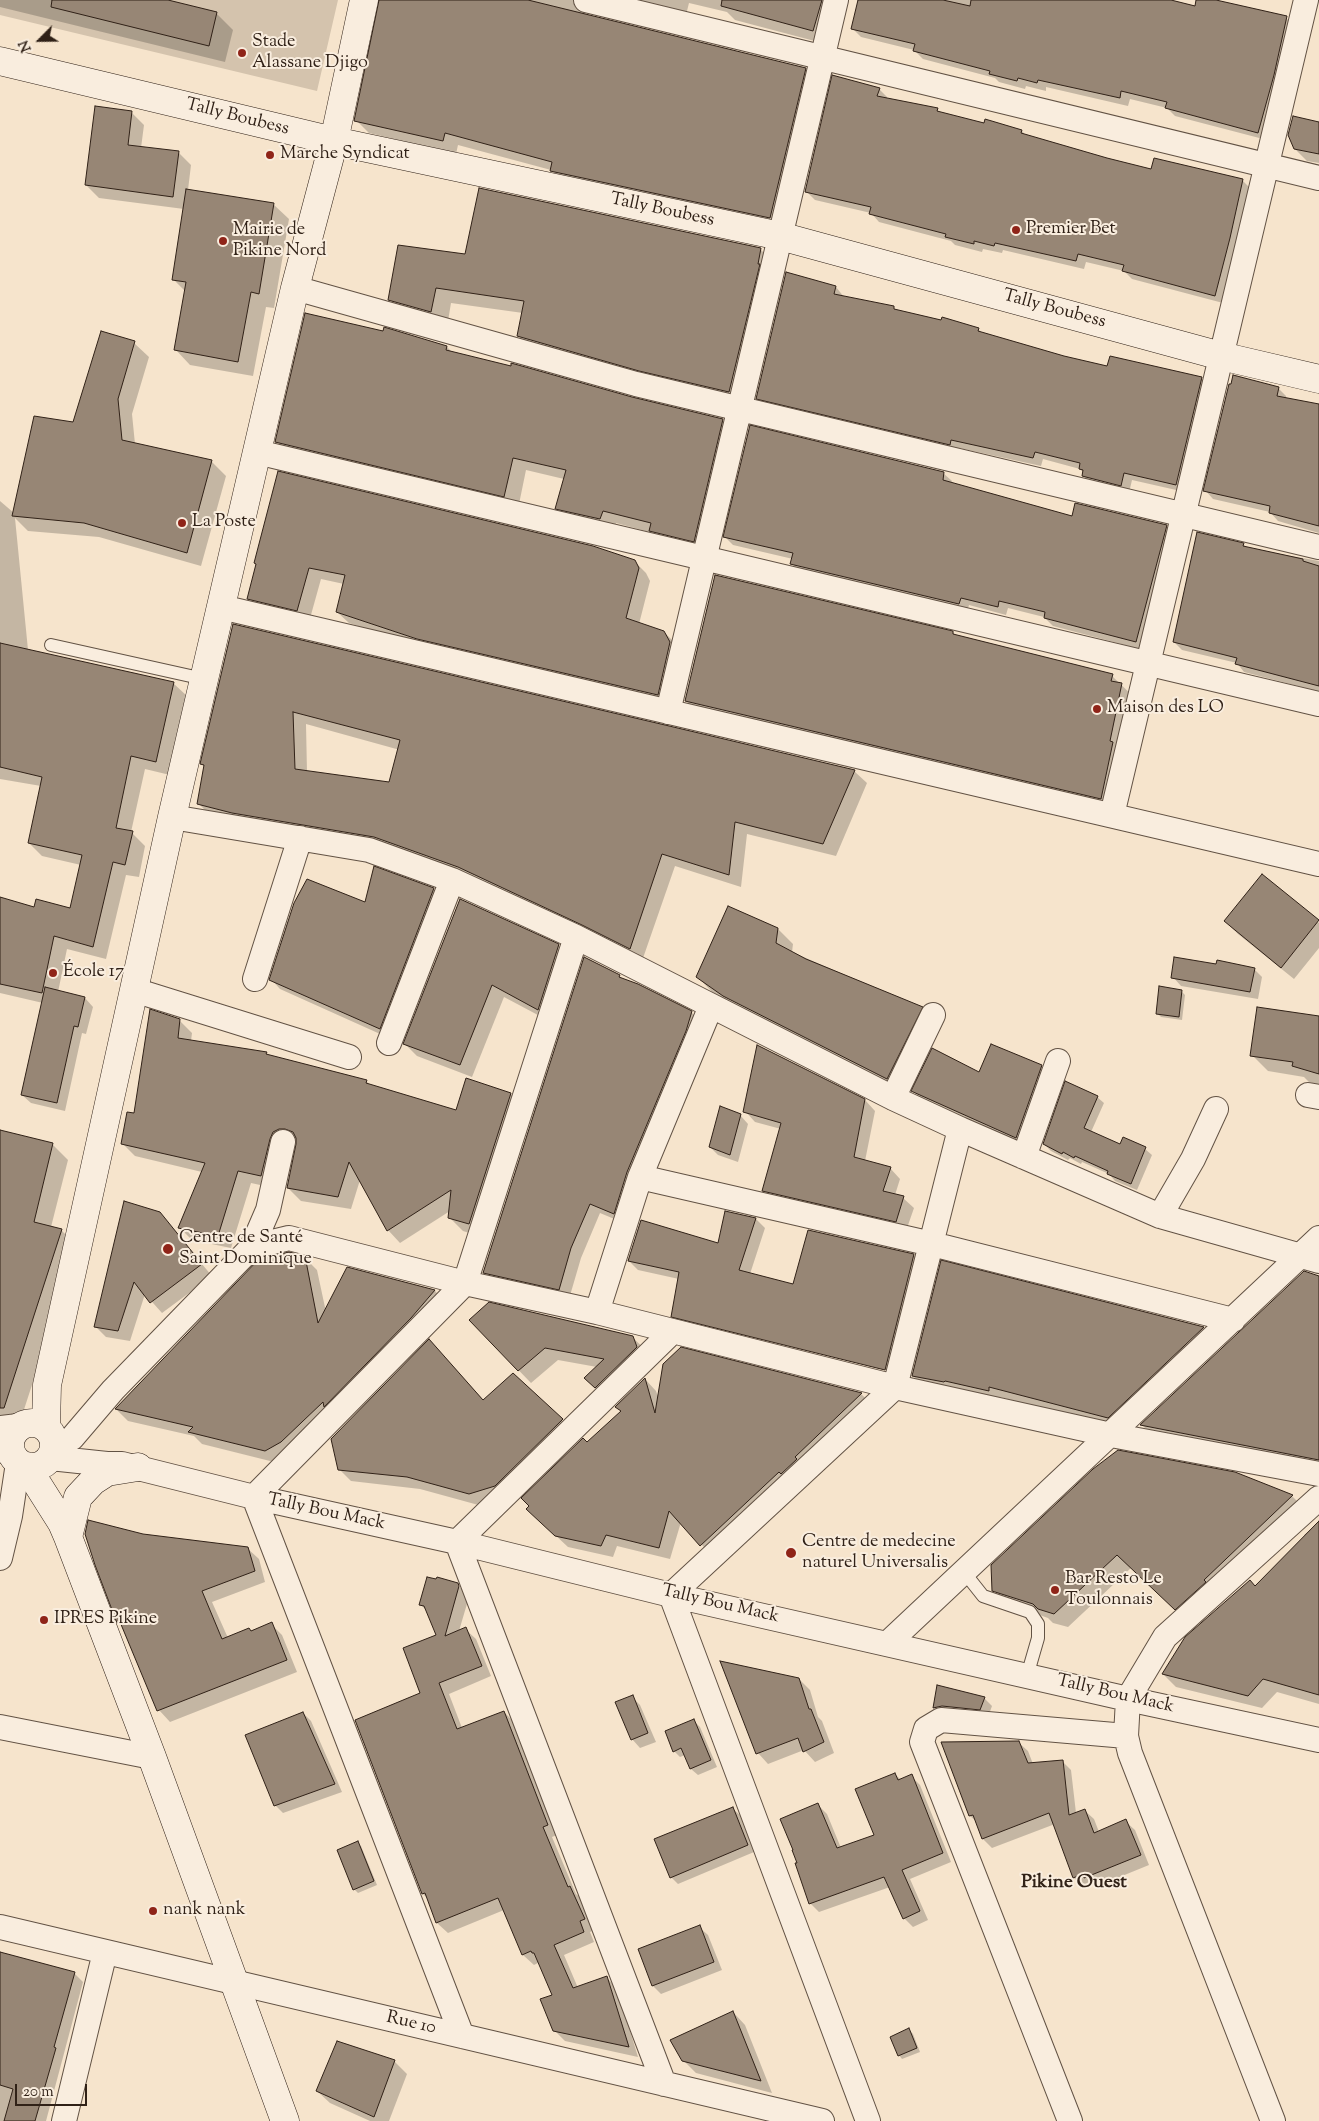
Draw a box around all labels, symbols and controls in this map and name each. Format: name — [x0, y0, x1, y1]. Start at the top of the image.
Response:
north arrow — [15, 15, 65, 65]
place label: Stade Alassane Djigo — [252, 32, 368, 74]
text: N — [15, 37, 38, 55]
marker: Stade Alassane Djigo — [236, 47, 248, 59]
street label: Tally Boubess — [183, 95, 291, 141]
place label: Marche Syndicat — [280, 144, 410, 166]
marker: Marche Syndicat — [264, 149, 276, 161]
street label: Tally Boubess — [608, 189, 716, 233]
place label: Premier Bet — [1026, 219, 1116, 241]
place label: Mairie de Pikine Nord — [233, 220, 326, 262]
marker: Premier Bet — [1010, 224, 1022, 236]
marker: Mairie de Pikine Nord — [217, 235, 229, 247]
street label: Tally Boubess — [1000, 286, 1108, 334]
place label: La Poste — [192, 512, 256, 534]
marker: La Poste — [176, 517, 188, 529]
place label: Maison des LO — [1107, 698, 1224, 720]
marker: Maison des LO — [1091, 703, 1103, 715]
place label: École 17 — [63, 962, 124, 984]
marker: École 17 — [47, 967, 59, 979]
place label: Centre de Santé Saint Dominique — [179, 1228, 312, 1270]
marker: Centre de Santé Saint Dominique — [161, 1242, 175, 1256]
street label: Tally Bou Mack — [265, 1490, 387, 1536]
place label: Centre de medecine naturel Universalis — [802, 1532, 956, 1575]
marker: Centre de medecine naturel Universalis — [784, 1546, 798, 1560]
place label: Bar Resto Le Toulonnais — [1065, 1569, 1162, 1612]
street label: Tally Bou Mack — [659, 1581, 781, 1629]
marker: Bar Resto Le Toulonnais — [1049, 1584, 1061, 1596]
place label: IPRES Pikine — [54, 1609, 157, 1631]
marker: IPRES Pikine — [38, 1614, 50, 1626]
street label: Tally Bou Mack — [1054, 1671, 1176, 1719]
district label: Pikine Ouest — [1021, 1873, 1127, 1895]
place label: nank nank — [163, 1900, 246, 1922]
marker: nank nank — [147, 1905, 159, 1917]
street label: Rue 10 — [384, 2008, 438, 2040]
scale bar — [18, 2074, 90, 2106]
text: 20 m — [23, 2082, 54, 2103]

